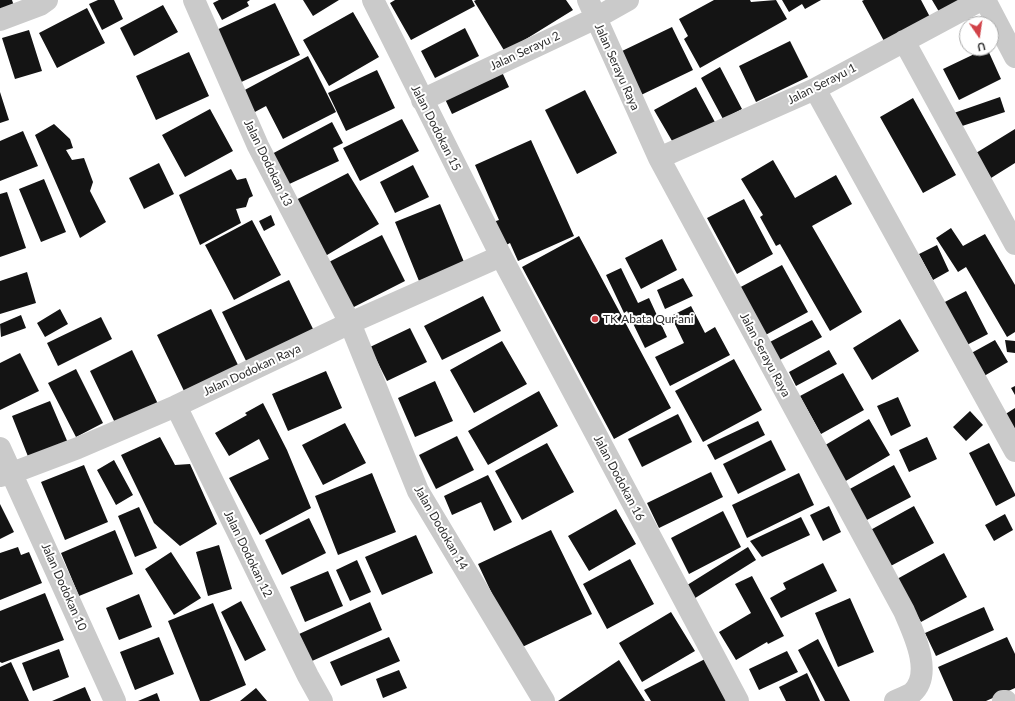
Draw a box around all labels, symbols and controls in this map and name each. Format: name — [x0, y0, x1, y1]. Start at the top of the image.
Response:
north arrow — [959, 16, 999, 56]
street label: Jalan Serayu Raya — [591, 21, 643, 113]
street label: Jalan Serayu 2 — [488, 29, 562, 73]
text: U — [976, 40, 987, 54]
street label: Jalan Serayu 1 — [785, 61, 859, 107]
street label: Jalan Dodokan 15 — [408, 83, 464, 173]
street label: Jalan Dodokan 13 — [241, 117, 295, 209]
street label: Jalan Serayu Raya — [737, 310, 793, 400]
place label: TK Abata Qur'ani — [603, 312, 694, 326]
marker: TK Abata Qur'ani — [590, 314, 600, 324]
street label: Jalan Dodokan Raya — [201, 341, 303, 399]
street label: Jalan Dodokan 16 — [590, 433, 648, 523]
street label: Jalan Dodokan 14 — [411, 483, 471, 573]
street label: Jalan Dodokan 12 — [221, 508, 275, 600]
street label: Jalan Dodokan 10 — [38, 541, 90, 633]

